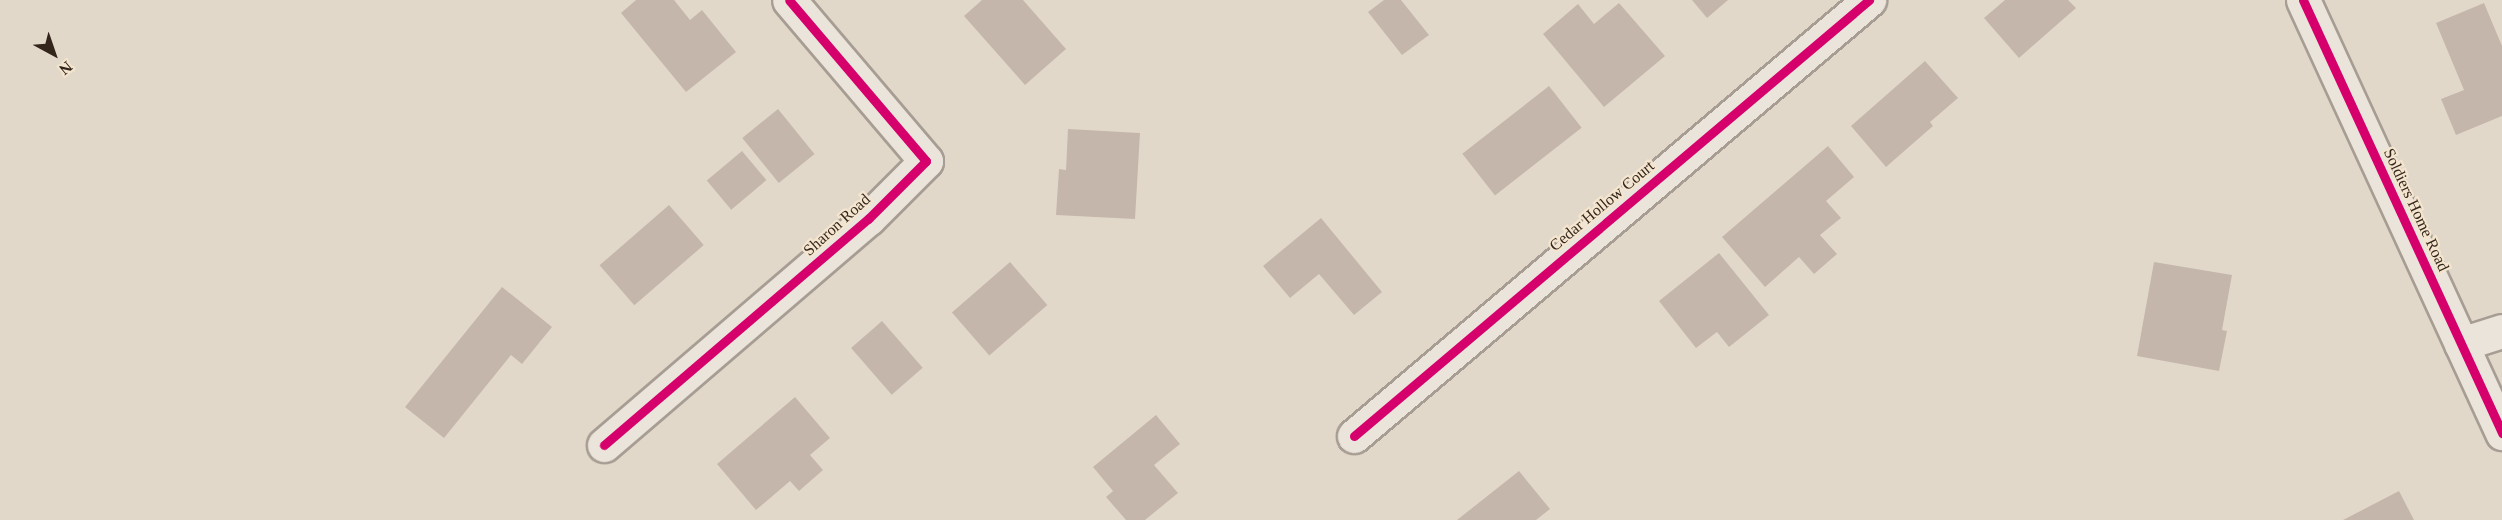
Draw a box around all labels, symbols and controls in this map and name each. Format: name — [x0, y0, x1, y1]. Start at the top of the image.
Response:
north arrow — [24, 24, 84, 84]
text: N — [56, 58, 76, 78]
street label: Soldiers Home Road — [2379, 146, 2453, 274]
street label: Cedar Hollow Court — [1546, 157, 1658, 255]
street label: Sharon Road — [800, 190, 874, 260]

